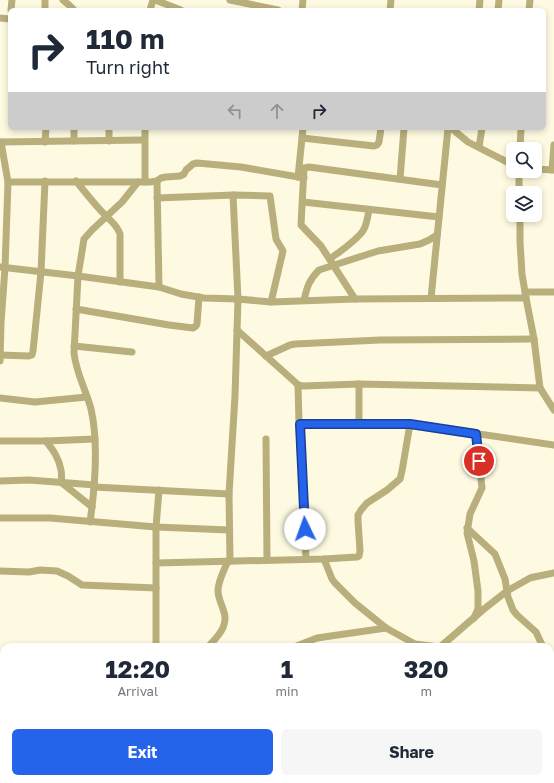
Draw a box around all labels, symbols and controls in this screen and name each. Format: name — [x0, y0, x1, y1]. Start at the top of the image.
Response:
text: 110 m — [86, 22, 165, 55]
icon: right — [20, 24, 72, 76]
text: Turn right — [86, 56, 170, 78]
icon: left — [224, 100, 246, 122]
icon: ahead — [266, 100, 288, 122]
icon: right — [308, 100, 330, 122]
map controls — [506, 142, 542, 222]
button: search — [506, 142, 542, 178]
button: layers — [506, 186, 542, 222]
pin — [462, 444, 496, 478]
icon: arrive — [468, 450, 490, 472]
position arrow — [284, 508, 326, 550]
text: 12:20 — [105, 654, 170, 683]
text: 1 — [281, 654, 293, 683]
text: 320 — [404, 654, 449, 683]
text: Arrival — [117, 683, 158, 699]
text: min — [276, 683, 299, 699]
text: m — [420, 683, 432, 699]
button: Exit — [12, 729, 273, 775]
button: Share — [281, 729, 542, 775]

